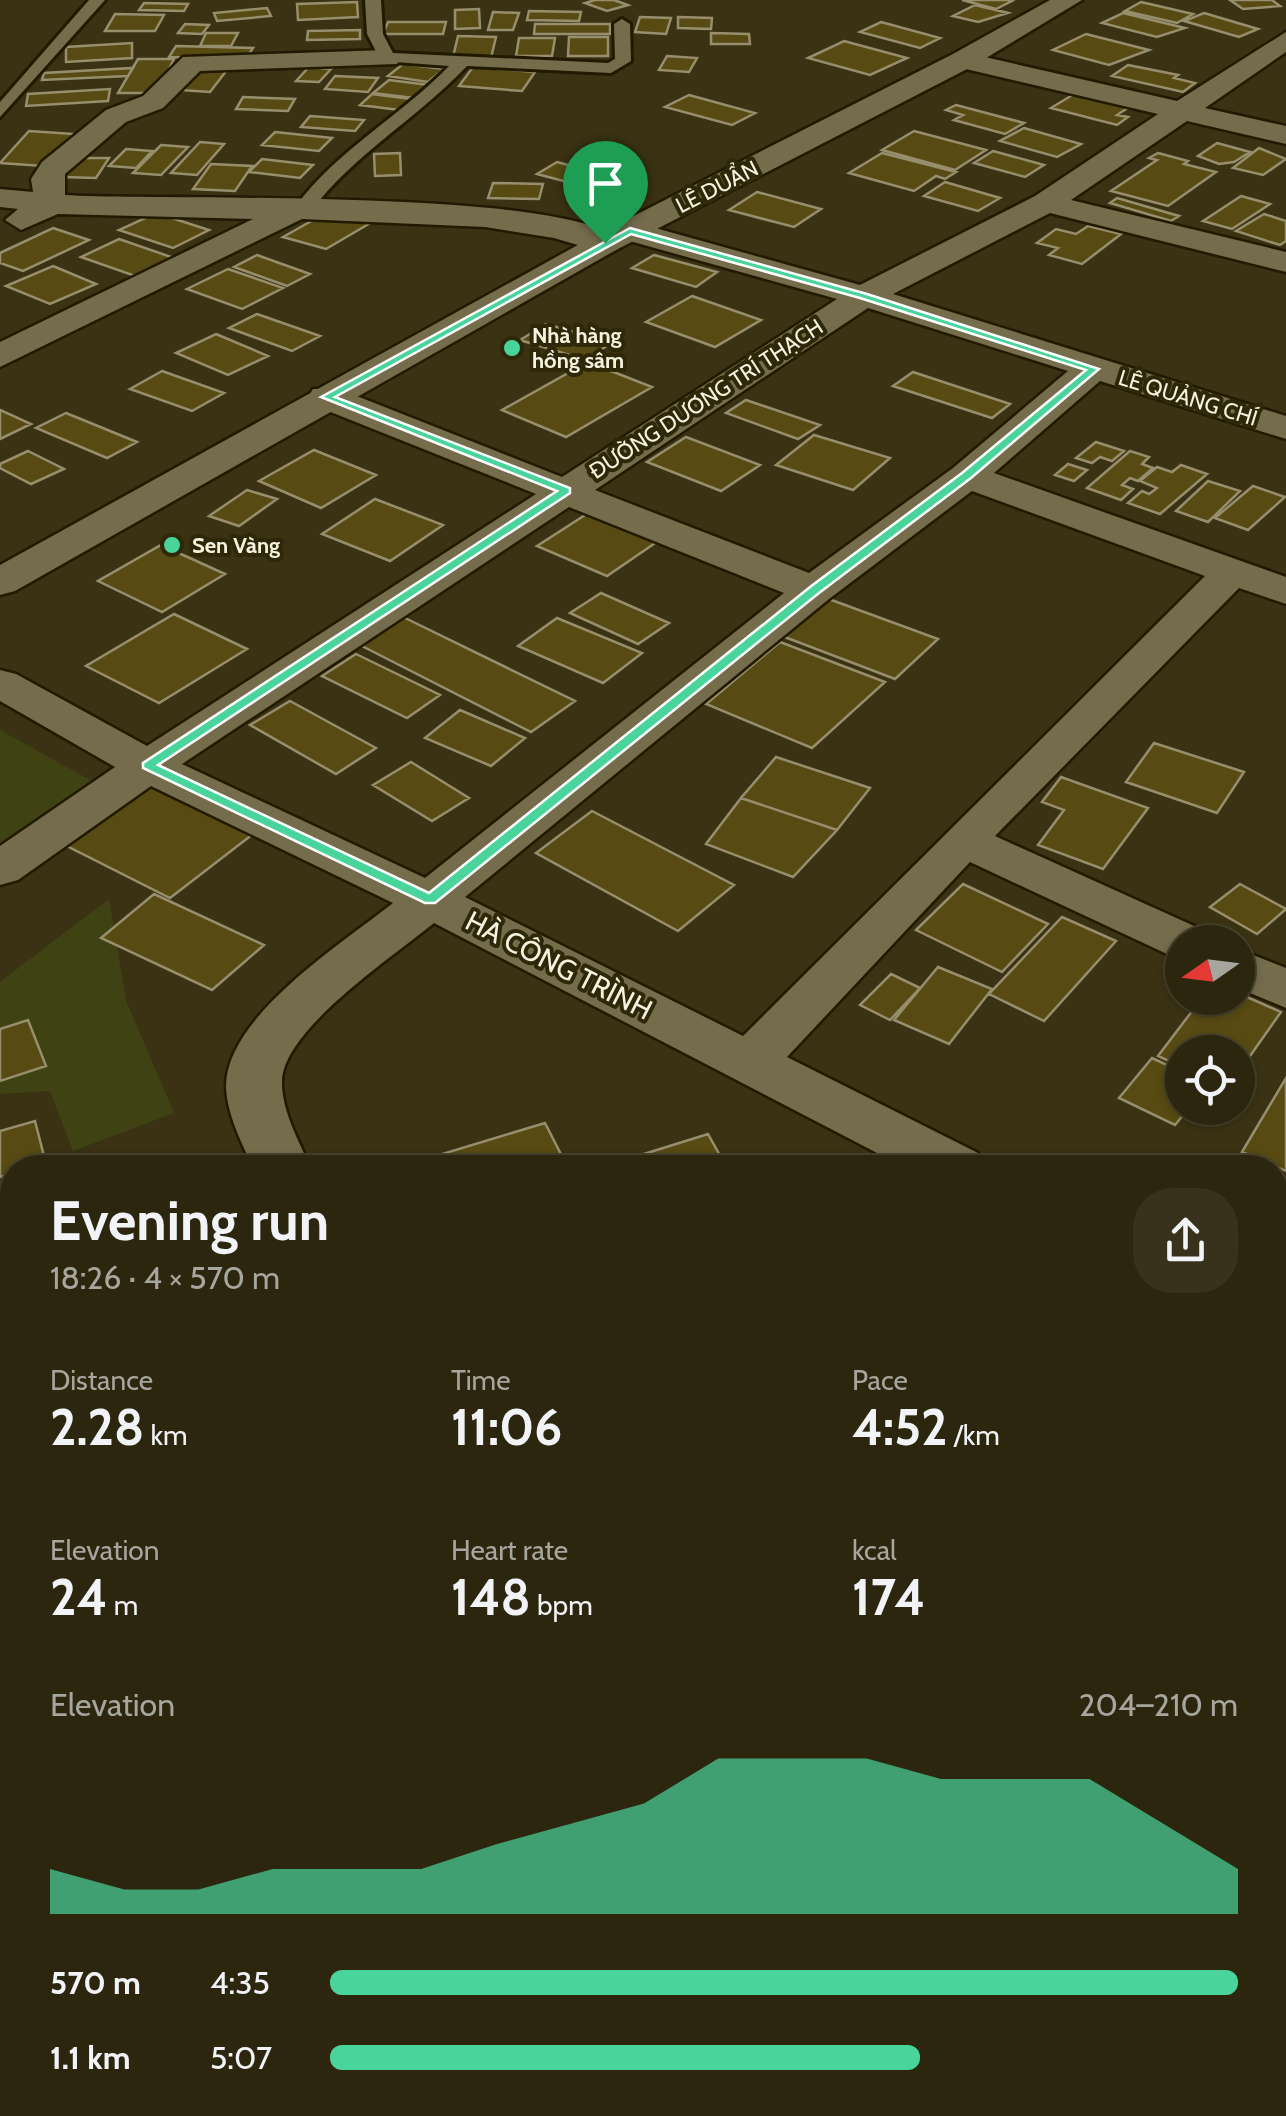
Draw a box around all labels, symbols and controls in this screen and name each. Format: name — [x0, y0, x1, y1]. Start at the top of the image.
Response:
pin — [563, 141, 648, 244]
street label: LÊ DUẨN — [670, 153, 763, 219]
icon: arrive — [578, 156, 633, 211]
street label: ĐƯỜNG DƯƠNG TRÍ THẠCH — [584, 313, 828, 485]
place label: Nhà hàng hồng sâm — [532, 322, 624, 374]
marker: Nhà hàng hồng sâm — [501, 337, 523, 359]
street label: LÊ QUẢNG CHÍ — [1115, 364, 1261, 432]
place label: Sen Vàng — [192, 532, 280, 559]
marker: Sen Vàng — [161, 534, 183, 556]
street label: HÀ CÔNG TRÌNH — [460, 903, 658, 1027]
north arrow — [1165, 925, 1255, 1015]
map controls — [1165, 925, 1255, 1125]
button: locate — [1165, 1035, 1255, 1125]
text: Evening run — [50, 1187, 329, 1254]
button: share — [1133, 1188, 1238, 1293]
text: 18:26 · 4 × 570 m — [50, 1258, 280, 1297]
text: Distance — [50, 1363, 153, 1397]
text: Time — [451, 1363, 511, 1397]
text: Pace — [852, 1363, 908, 1397]
text: 2.28 — [50, 1397, 144, 1458]
text: 11:06 — [451, 1397, 562, 1458]
text: 4:52 — [852, 1397, 947, 1458]
text: km — [144, 1418, 188, 1452]
text: /km — [947, 1418, 1000, 1452]
text: Elevation — [50, 1533, 159, 1567]
text: Heart rate — [451, 1533, 568, 1567]
text: kcal — [852, 1533, 897, 1567]
text: 24 — [50, 1567, 108, 1628]
text: 148 — [451, 1567, 531, 1628]
text: 174 — [852, 1567, 925, 1628]
text: m — [108, 1588, 138, 1622]
text: bpm — [531, 1588, 593, 1622]
text: Elevation — [50, 1685, 175, 1724]
text: 204–210 m — [1079, 1685, 1238, 1724]
text: 570 m — [50, 1963, 141, 2002]
text: 4:35 — [210, 1963, 270, 2002]
text: 1.1 km — [50, 2038, 131, 2077]
text: 5:07 — [210, 2038, 272, 2077]

